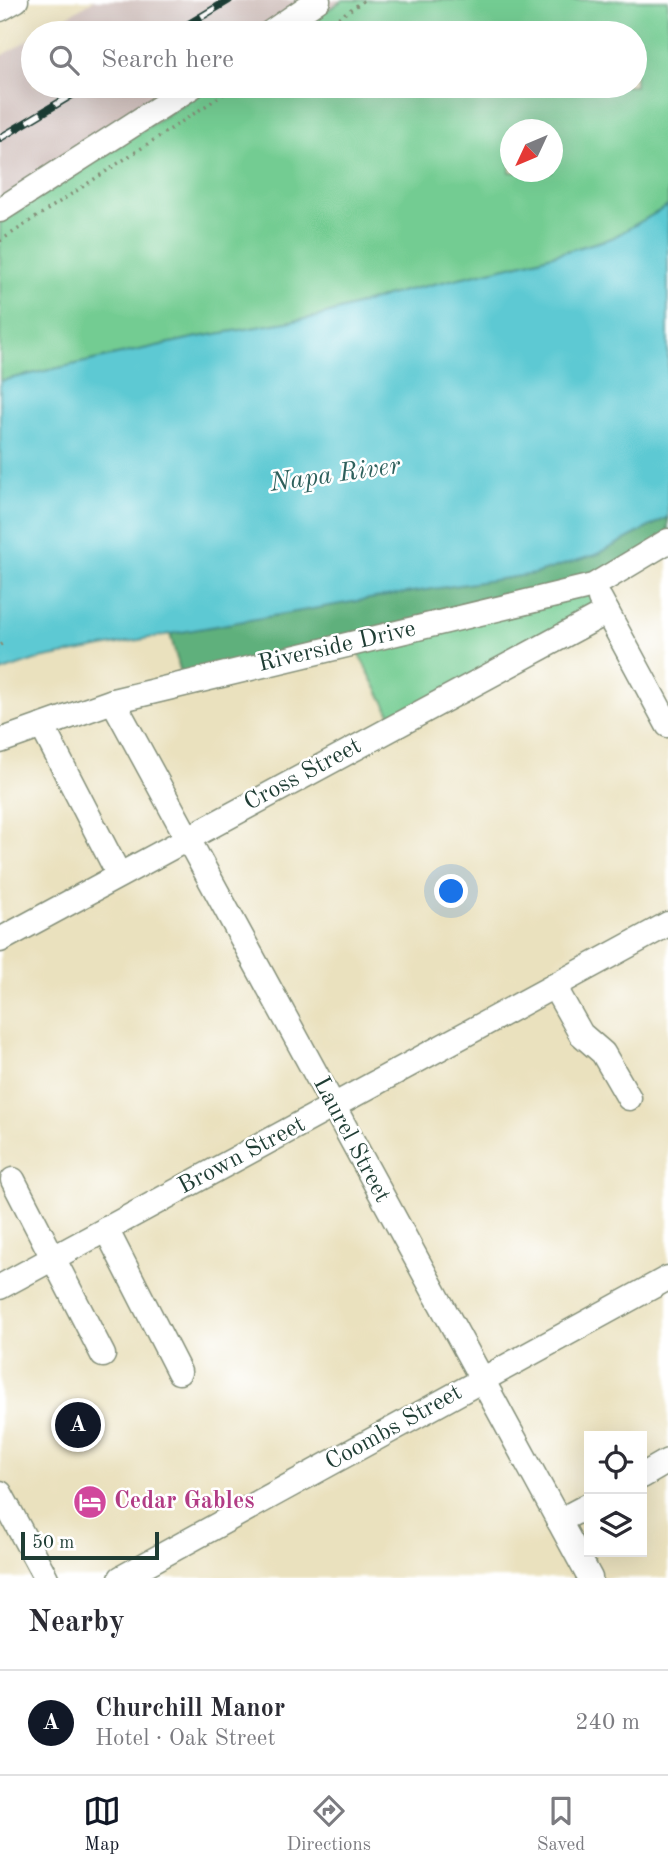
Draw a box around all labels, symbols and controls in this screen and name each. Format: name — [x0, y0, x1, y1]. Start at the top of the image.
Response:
search box — [21, 21, 647, 98]
icon: search — [45, 41, 83, 79]
text: Search here — [101, 47, 234, 73]
north arrow — [500, 119, 563, 182]
water label: Napa River — [267, 453, 403, 497]
street label: Riverside Drive — [256, 617, 418, 677]
street label: Cross Street — [240, 734, 366, 816]
your location — [434, 874, 468, 908]
street label: Laurel Street — [308, 1073, 394, 1207]
street label: Brown Street — [175, 1113, 309, 1199]
street label: Coombs Street — [322, 1381, 466, 1475]
pin: A — [55, 1399, 101, 1451]
map controls — [584, 1431, 647, 1557]
button: locate — [584, 1431, 647, 1494]
hotel icon: Cedar Gables — [71, 1483, 109, 1521]
place label: Cedar Gables — [114, 1490, 255, 1514]
button: layers — [584, 1494, 647, 1557]
scale bar — [21, 1529, 159, 1561]
text: 50 m — [32, 1534, 74, 1553]
text: Nearby — [28, 1608, 125, 1638]
text: Churchill Manor — [95, 1696, 285, 1722]
text: A — [42, 1711, 60, 1734]
text: 240 m — [575, 1711, 640, 1734]
text: Hotel · Oak Street — [95, 1727, 276, 1750]
tab: Map — [83, 1792, 121, 1857]
tab: Directions — [287, 1792, 371, 1857]
tab: Saved — [537, 1792, 585, 1857]

